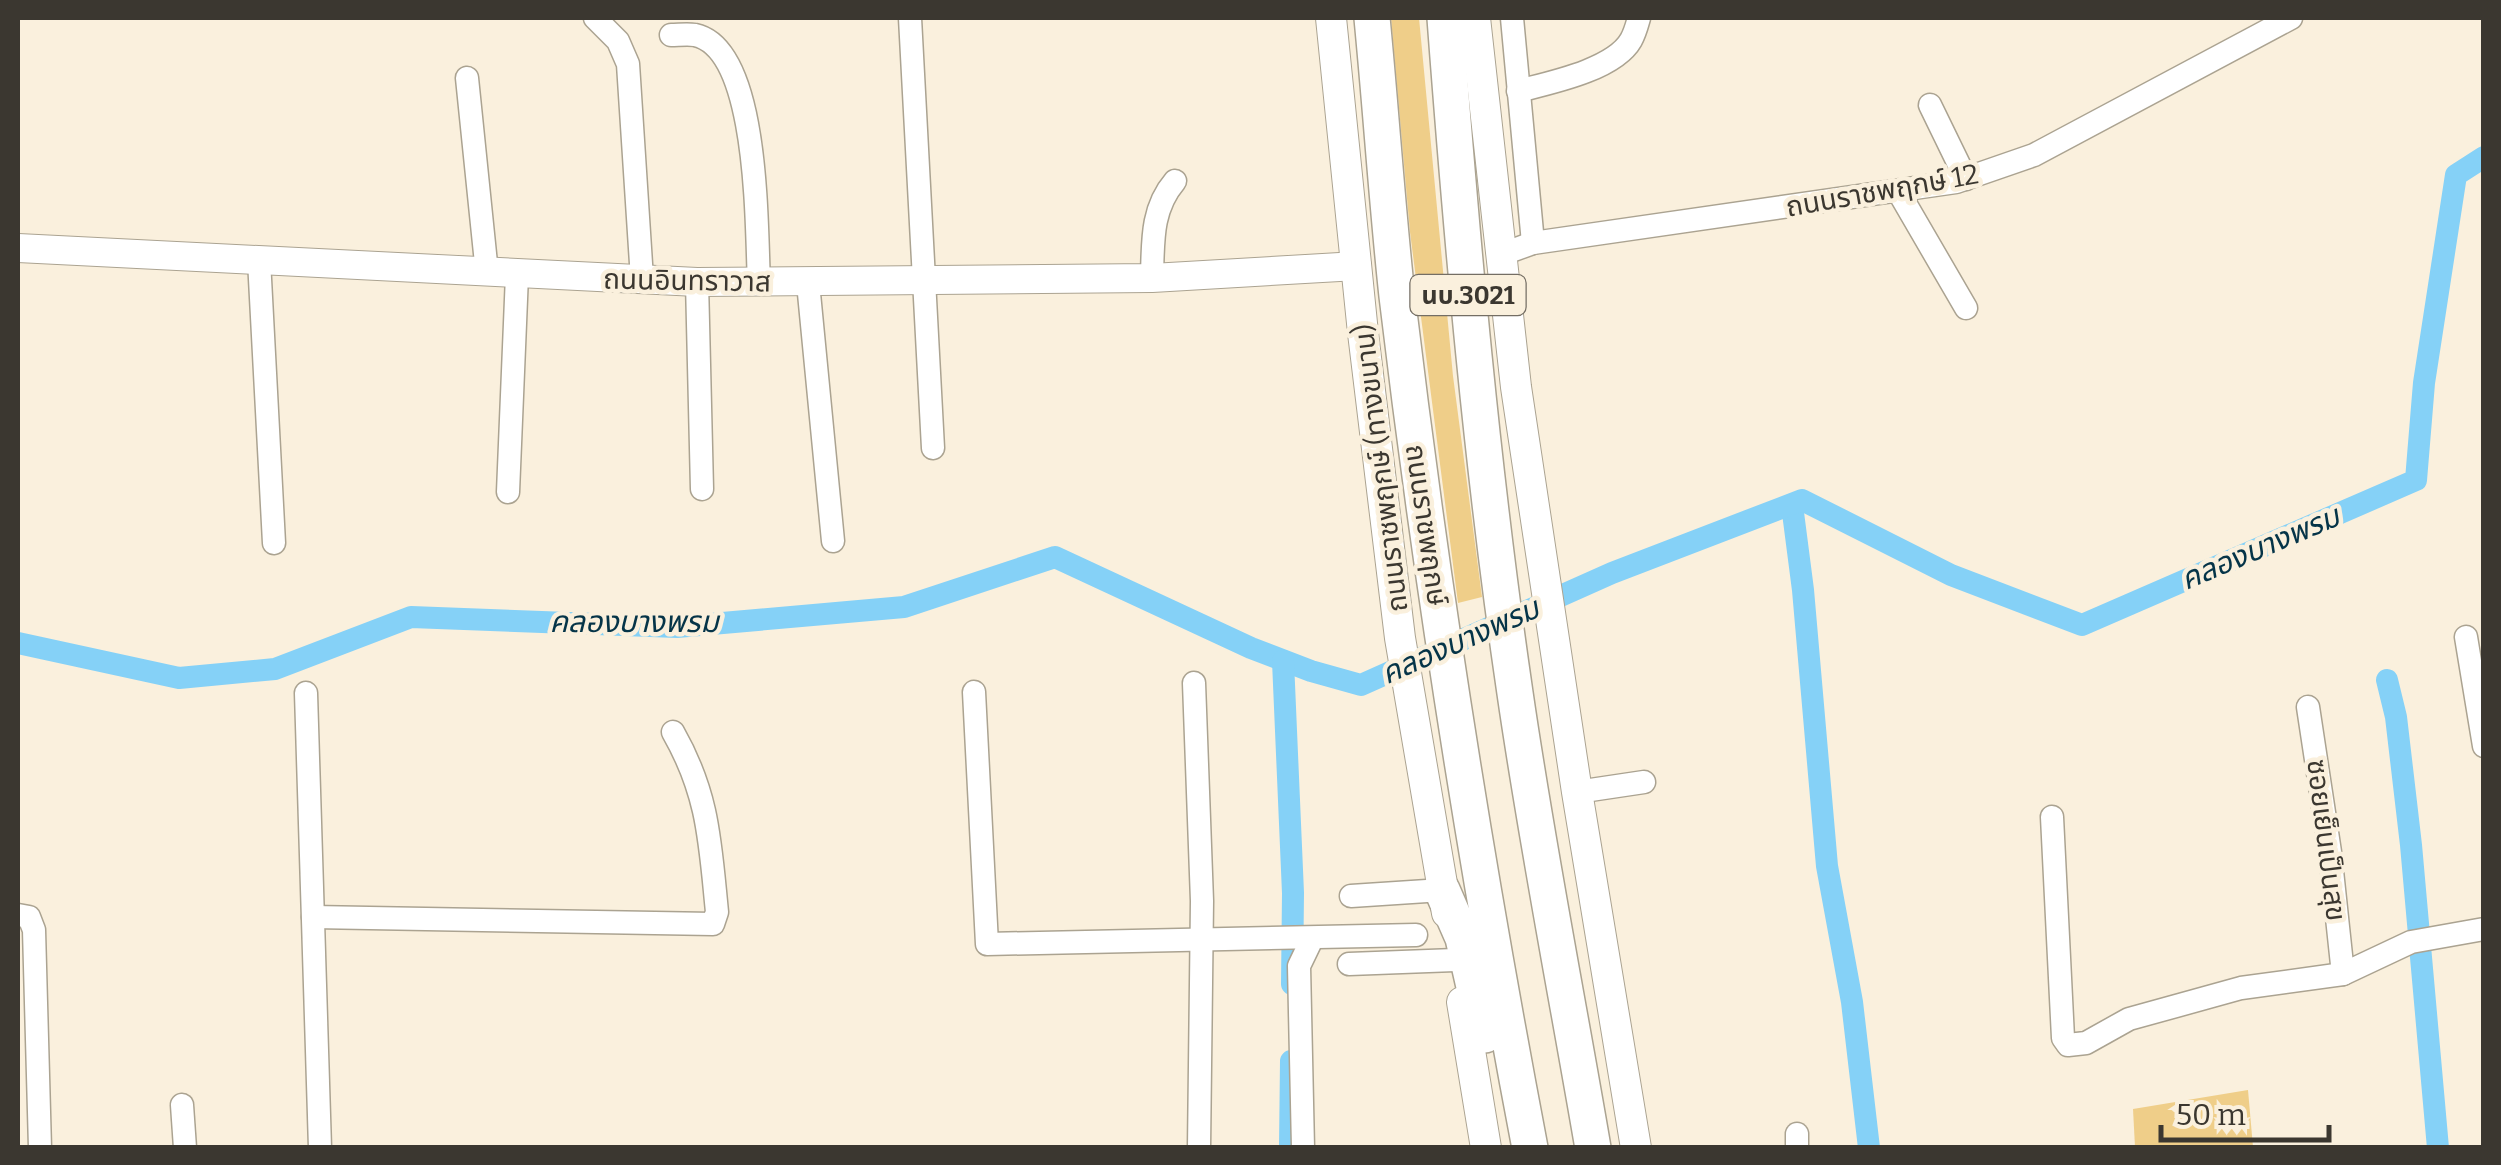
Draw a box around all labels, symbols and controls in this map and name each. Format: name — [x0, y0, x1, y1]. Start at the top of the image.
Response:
street label: ถนนราชพฤกษ์ 12 — [1783, 157, 1981, 224]
street label: ถนนอินทราวาส — [603, 263, 771, 298]
road number: นบ.3021 — [1410, 275, 1526, 315]
street label: ถนนราชพฤกษ์ (ทางขนาน) — [1346, 322, 1415, 614]
street label: ถนนราชพฤกษ์ — [1399, 442, 1454, 608]
water label: คลองบางพรม — [2175, 497, 2347, 598]
water label: คลองบางพรม — [1375, 589, 1547, 692]
water label: คลองบางพรม — [549, 604, 721, 640]
street label: ซอยเย็นเป็นสุข — [2300, 757, 2353, 923]
scale bar — [2161, 1080, 2328, 1142]
text: 50 m — [2176, 1097, 2246, 1133]

